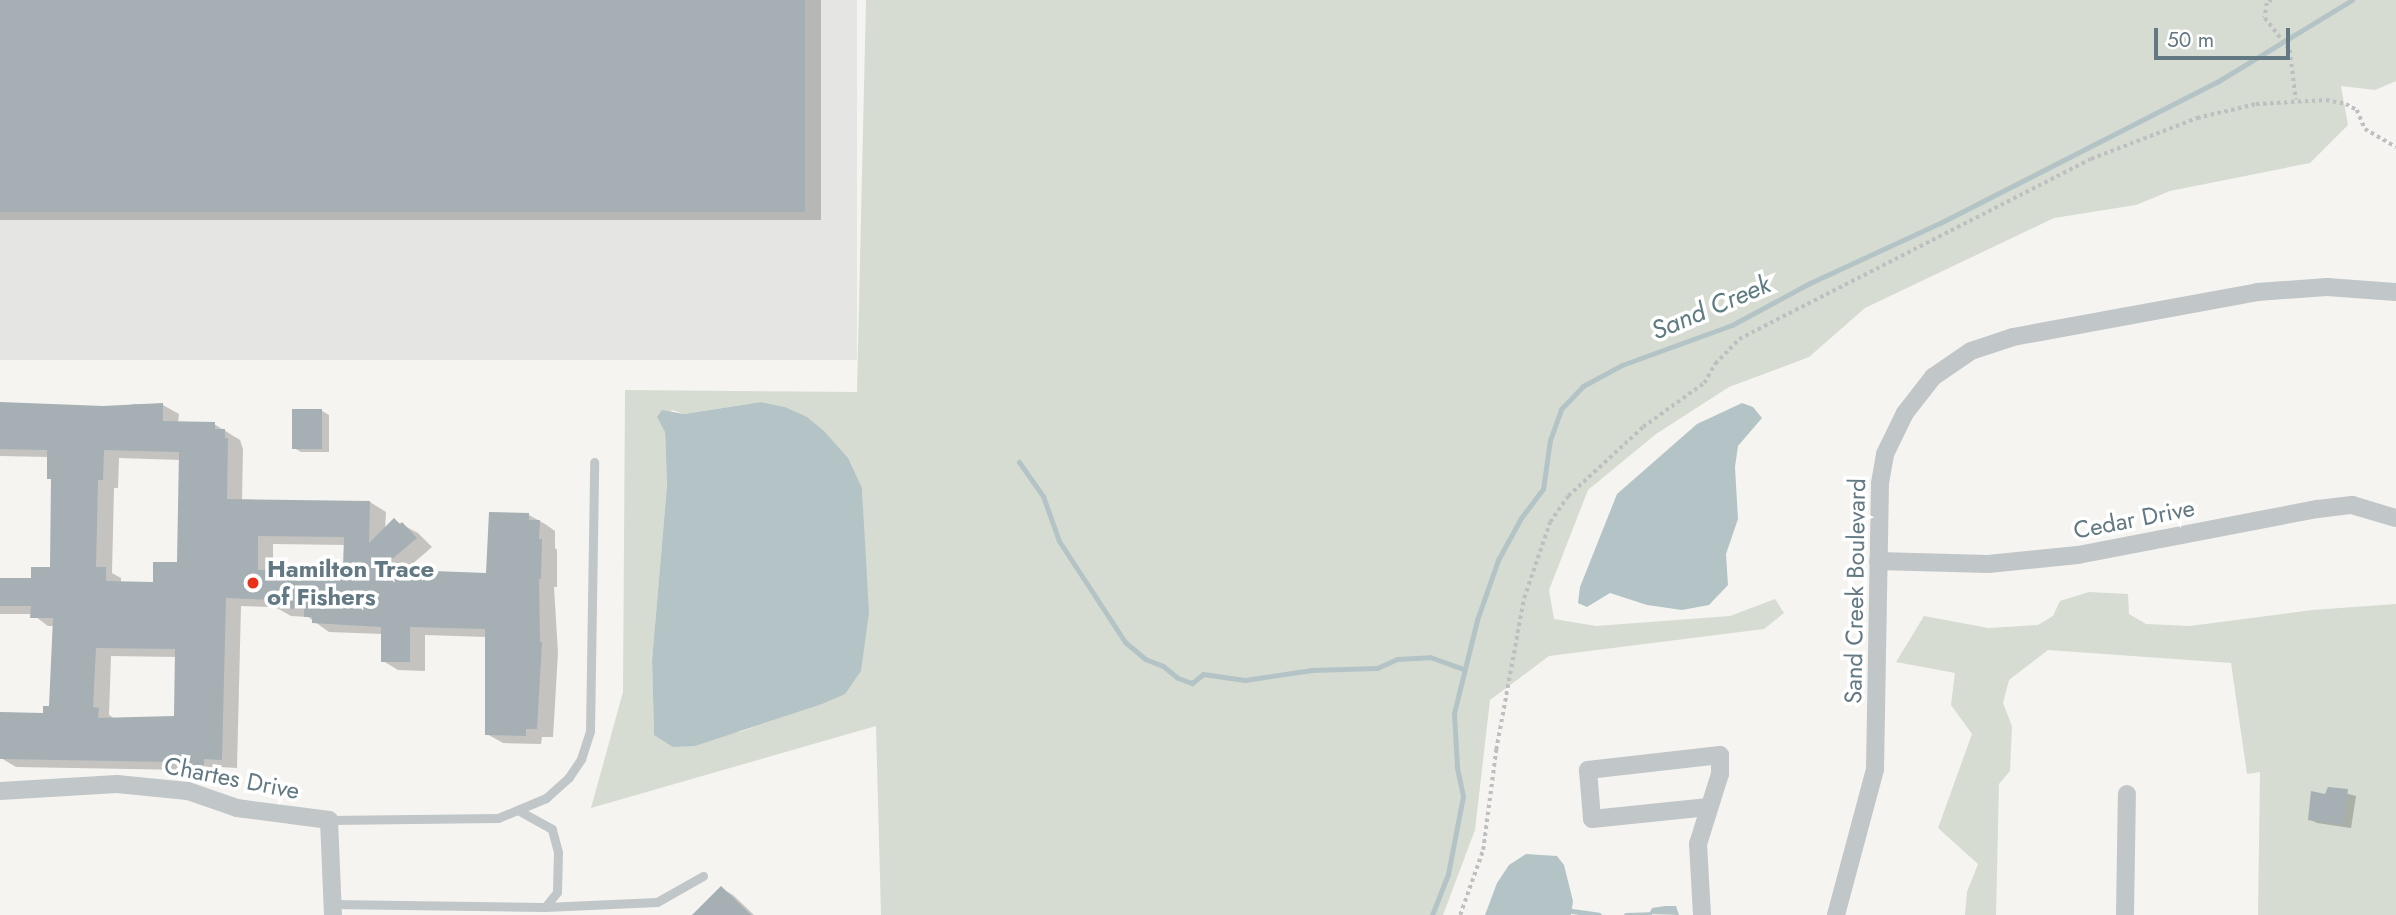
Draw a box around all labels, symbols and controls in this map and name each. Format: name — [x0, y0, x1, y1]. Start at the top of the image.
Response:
scale bar — [2158, 14, 2294, 58]
text: 50 m — [2167, 25, 2214, 55]
water label: Sand Creek — [1647, 269, 1775, 347]
street label: Sand Creek Boulevard — [1839, 478, 1871, 704]
street label: Cedar Drive — [2071, 493, 2197, 545]
place label: Hamilton Trace of Fishers — [267, 555, 434, 611]
marker: Hamilton Trace of Fishers — [245, 575, 261, 591]
street label: Chartes Drive — [162, 751, 302, 805]

